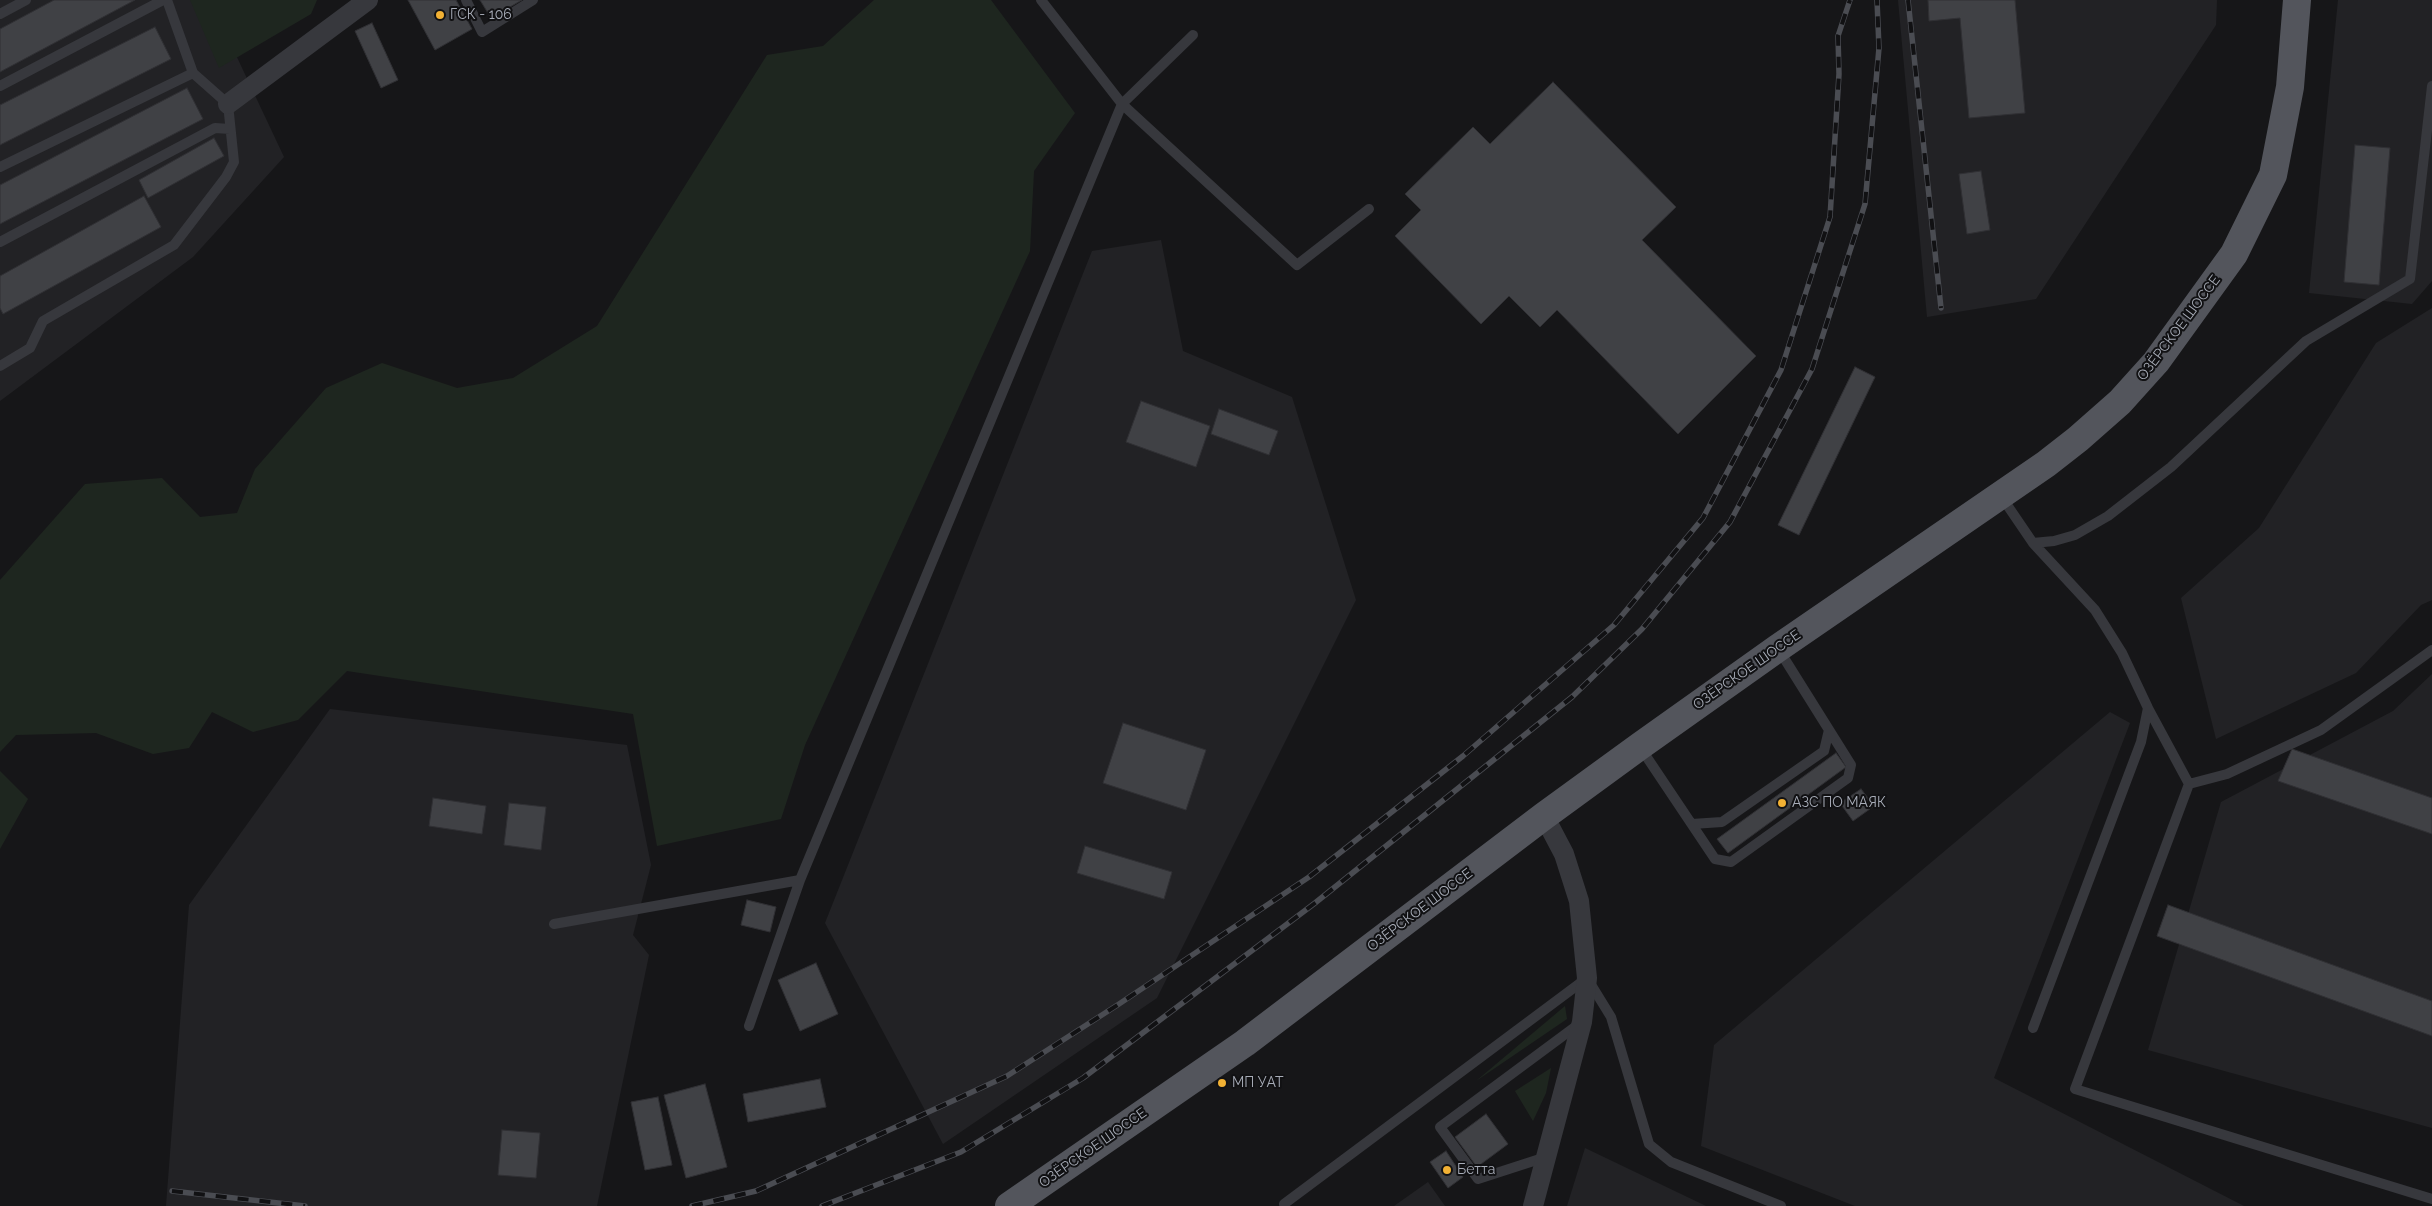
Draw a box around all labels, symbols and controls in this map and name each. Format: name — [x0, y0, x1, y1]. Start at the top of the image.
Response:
place label: ГСК - 106 — [450, 7, 512, 23]
marker: ГСК - 106 — [434, 9, 446, 21]
street label: ОЗЁРСКОЕ ШОССЕ — [2134, 272, 2224, 384]
street label: ОЗЁРСКОЕ ШОССЕ — [1690, 627, 1804, 713]
place label: АЗС ПО МАЯК — [1792, 795, 1886, 811]
marker: АЗС ПО МАЯК — [1776, 797, 1788, 809]
street label: ОЗЁРСКОЕ ШОССЕ — [1364, 865, 1476, 955]
place label: МП УАТ — [1232, 1075, 1284, 1091]
marker: МП УАТ — [1216, 1077, 1228, 1089]
street label: ОЗЁРСКОЕ ШОССЕ — [1036, 1105, 1150, 1191]
place label: Бетта — [1457, 1162, 1495, 1178]
marker: Бетта — [1441, 1164, 1453, 1176]

